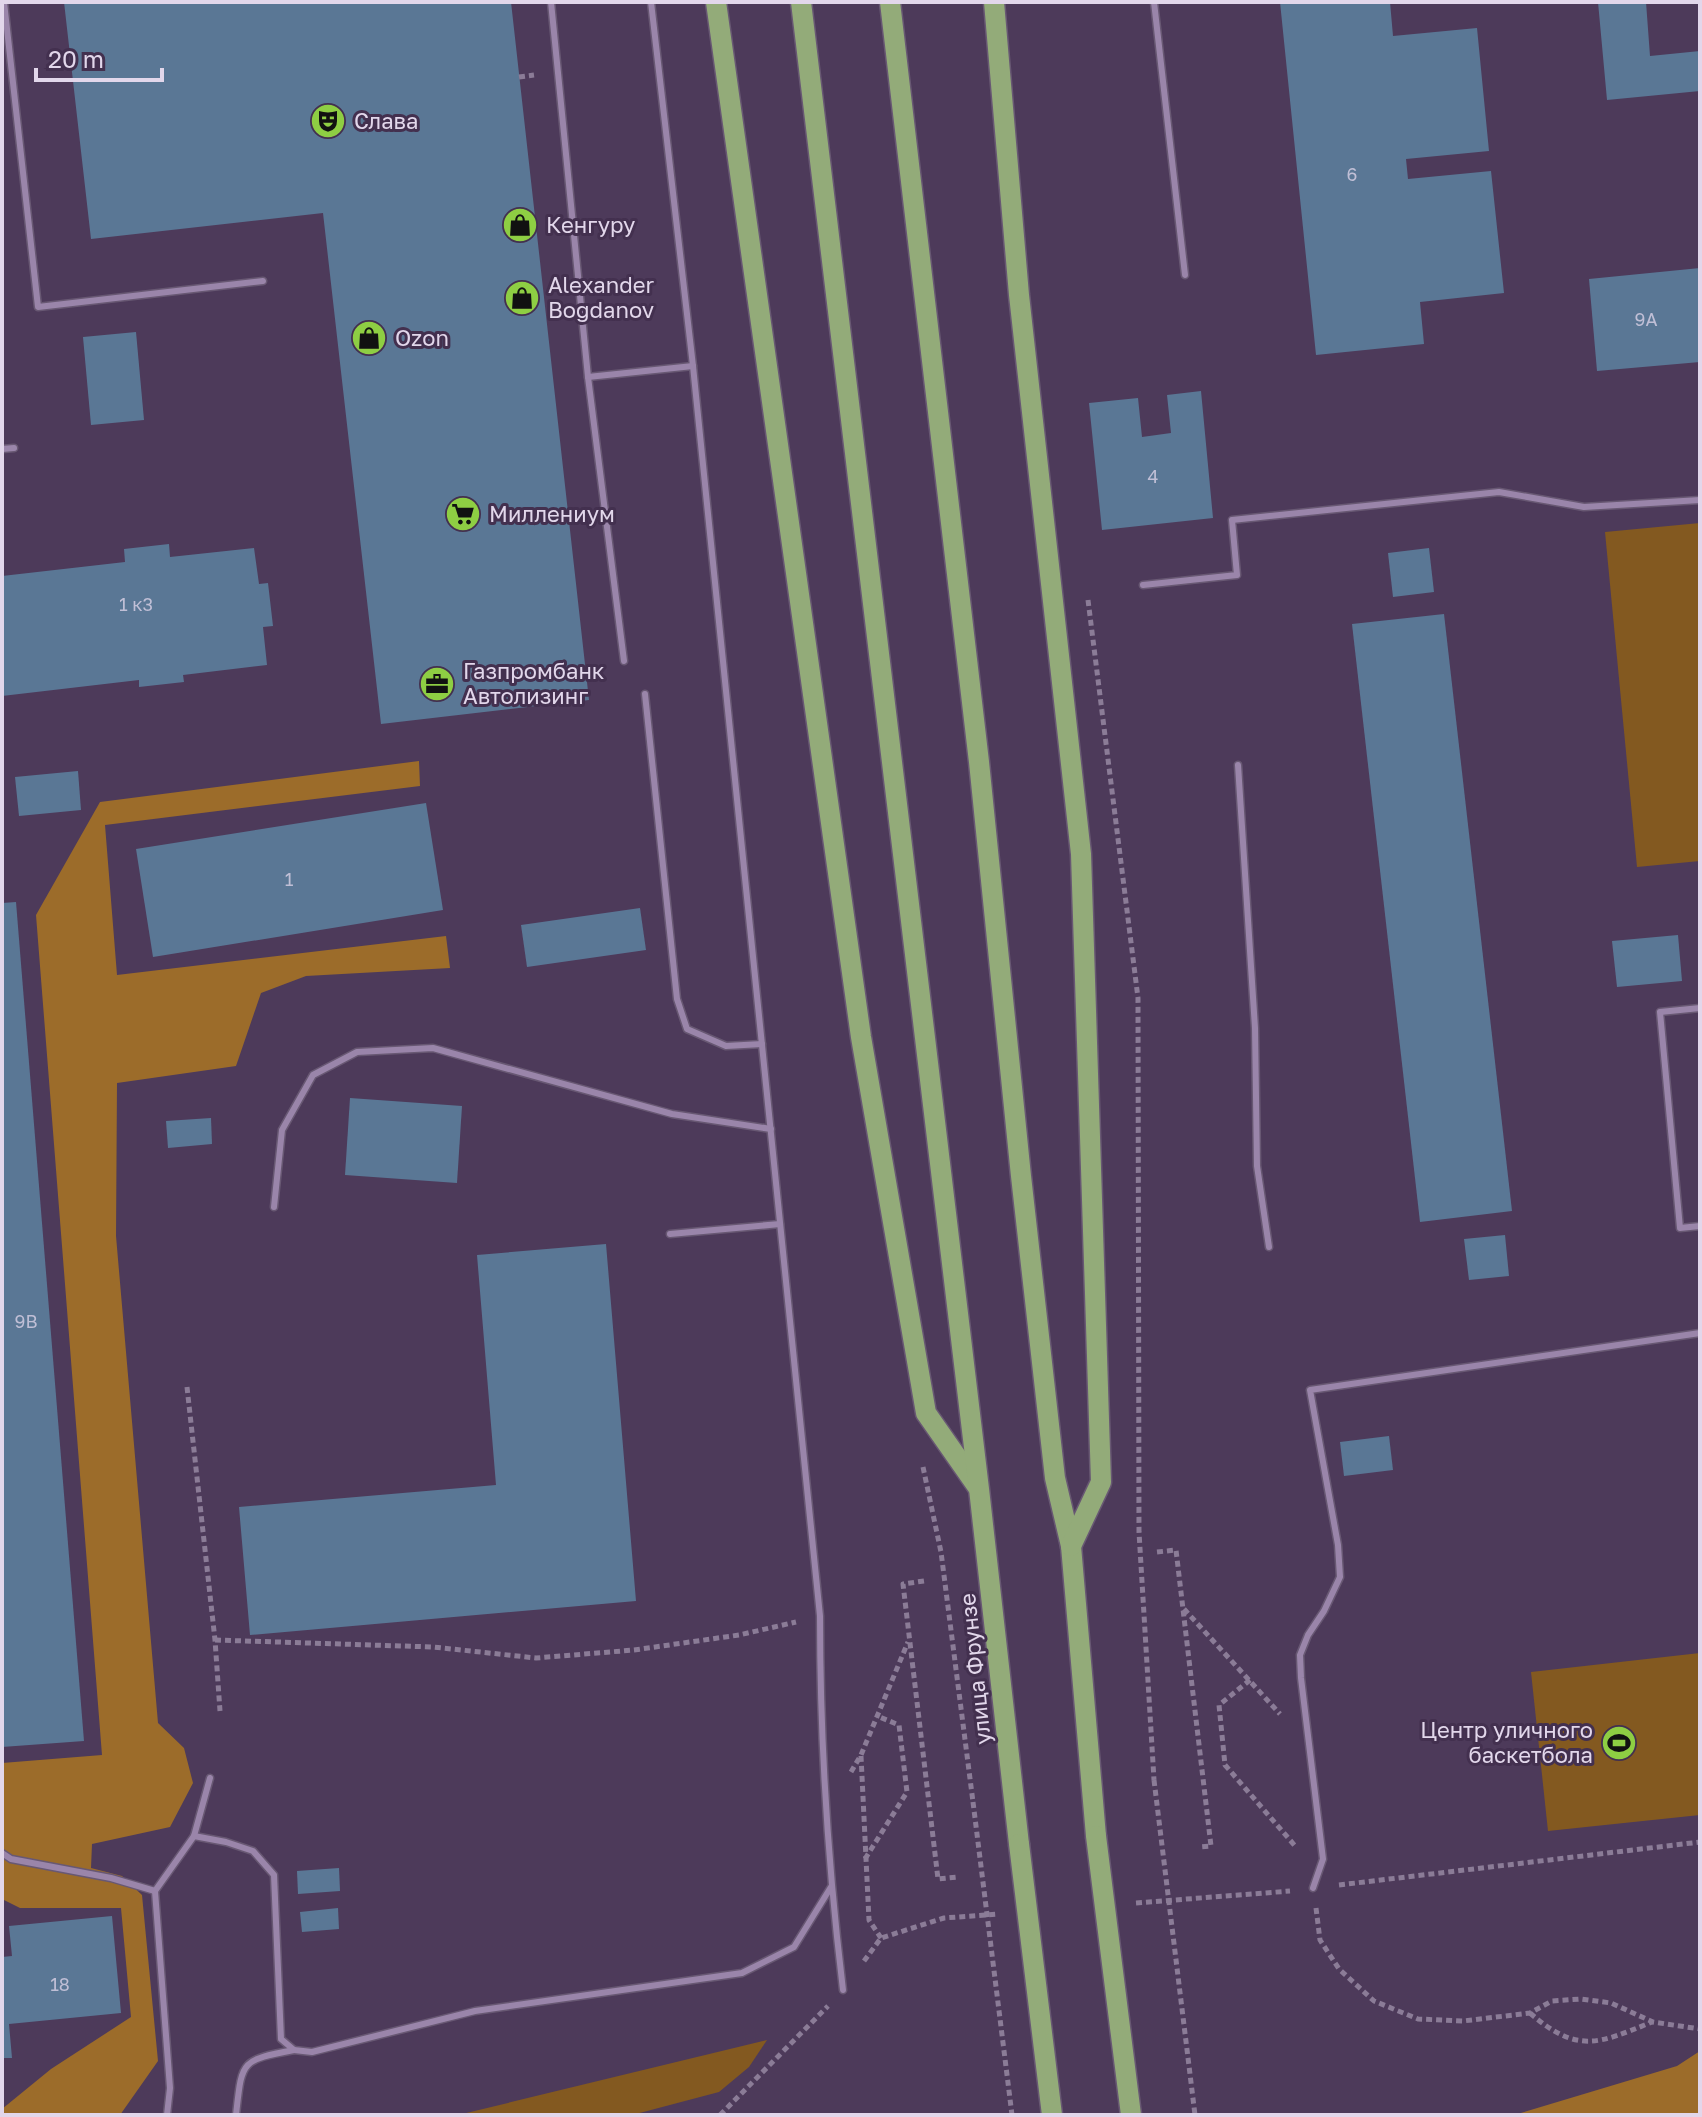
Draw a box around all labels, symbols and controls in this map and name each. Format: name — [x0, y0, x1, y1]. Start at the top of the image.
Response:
scale bar — [36, 32, 162, 82]
text: 20 m — [48, 44, 104, 73]
theatre icon: Слава — [309, 102, 347, 140]
place label: Слава — [354, 107, 418, 134]
house number: 6 — [1347, 163, 1357, 185]
shop icon: Кенгуру — [501, 206, 539, 244]
place label: Кенгуру — [546, 211, 635, 238]
place label: Alexander Bogdanov — [548, 271, 655, 323]
shop icon: Alexander Bogdanov — [503, 279, 541, 317]
house number: 9А — [1635, 308, 1657, 330]
shop icon: Ozon — [350, 319, 388, 357]
place label: Ozon — [395, 324, 449, 351]
house number: 4 — [1148, 465, 1159, 487]
supermarket icon: Миллениум — [444, 495, 482, 533]
place label: Миллениум — [489, 500, 615, 527]
house number: 1 к3 — [119, 593, 153, 615]
place label: Газпромбанк Автолизинг — [463, 657, 605, 709]
office icon: Газпромбанк Автолизинг — [418, 665, 456, 703]
house number: 1 — [285, 868, 294, 890]
house number: 9В — [15, 1310, 37, 1332]
street label: улица Фрунзе — [953, 1592, 996, 1746]
place label: Центр уличного баскетбола — [1420, 1716, 1593, 1768]
sports icon: Центр уличного баскетбола — [1600, 1724, 1638, 1762]
house number: 18 — [50, 1973, 70, 1995]

